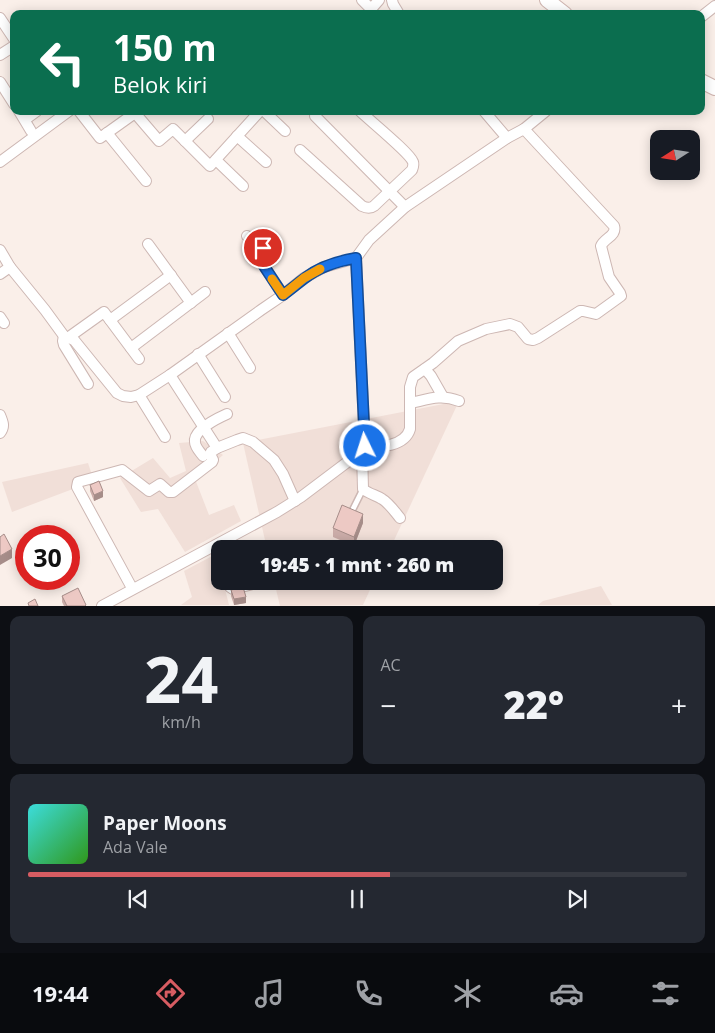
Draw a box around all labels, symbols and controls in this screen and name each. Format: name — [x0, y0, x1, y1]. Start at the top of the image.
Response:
text: 150 m — [113, 24, 217, 71]
icon: left — [30, 30, 95, 95]
text: Belok kiri — [113, 69, 207, 99]
north arrow — [650, 130, 700, 180]
map controls — [650, 130, 700, 180]
pin — [242, 227, 284, 269]
icon: arrive — [249, 234, 277, 262]
position arrow — [338, 419, 390, 471]
speed limit sign: 30 — [15, 525, 80, 590]
text: 19:45 · 1 mnt · 260 m — [260, 552, 454, 578]
text: 24 — [144, 634, 218, 722]
text: AC — [381, 654, 401, 676]
text: 22° — [503, 678, 564, 730]
text: − — [381, 686, 397, 724]
text: + — [671, 686, 687, 724]
text: km/h — [162, 711, 201, 733]
text: Paper Moons — [103, 810, 227, 836]
text: Ada Vale — [103, 836, 167, 858]
icon: previous — [124, 885, 152, 913]
icon: pause — [343, 885, 371, 913]
icon: next — [563, 885, 591, 913]
icon: directions — [153, 976, 188, 1011]
icon: music — [252, 976, 287, 1011]
icon: phone — [351, 976, 386, 1011]
icon: climate — [450, 976, 485, 1011]
icon: car — [549, 976, 584, 1011]
icon: filters — [648, 976, 683, 1011]
text: 19:44 — [32, 978, 89, 1008]

